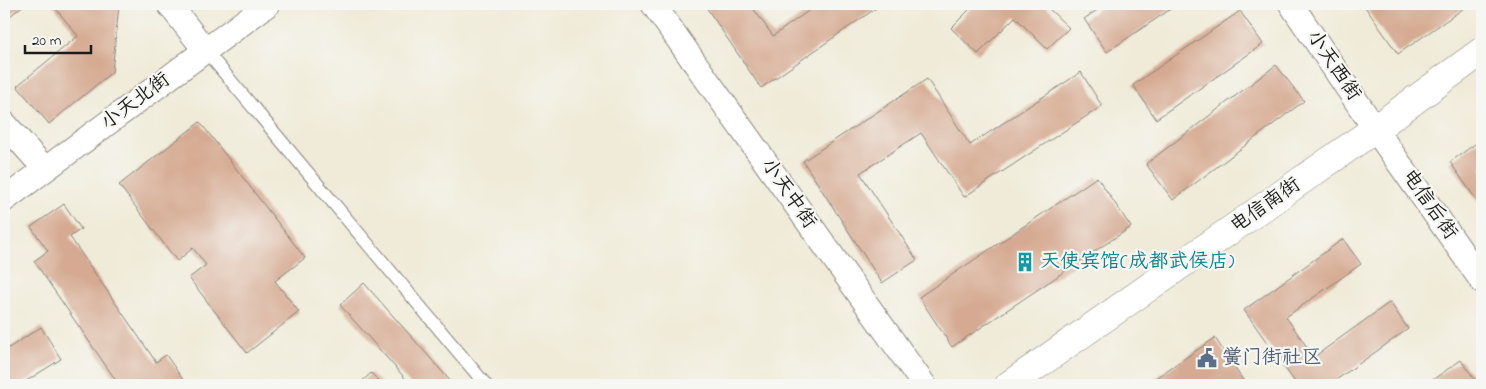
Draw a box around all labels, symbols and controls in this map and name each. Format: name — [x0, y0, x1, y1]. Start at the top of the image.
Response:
scale bar — [25, 22, 91, 54]
street label: 小天西街 — [1299, 25, 1367, 107]
text: 20 m — [32, 30, 62, 52]
street label: 小天北街 — [95, 66, 177, 138]
street label: 小天中街 — [753, 153, 823, 235]
street label: 电信后街 — [1394, 164, 1464, 246]
street label: 电信南街 — [1225, 171, 1307, 241]
place label: 天使宾馆(成都武侯店) — [1040, 248, 1234, 277]
building icon: 天使宾馆(成都武侯店) — [1014, 251, 1036, 273]
place label: 黉门街社区 — [1222, 344, 1322, 373]
public building icon: 黉门街社区 — [1196, 347, 1218, 369]

